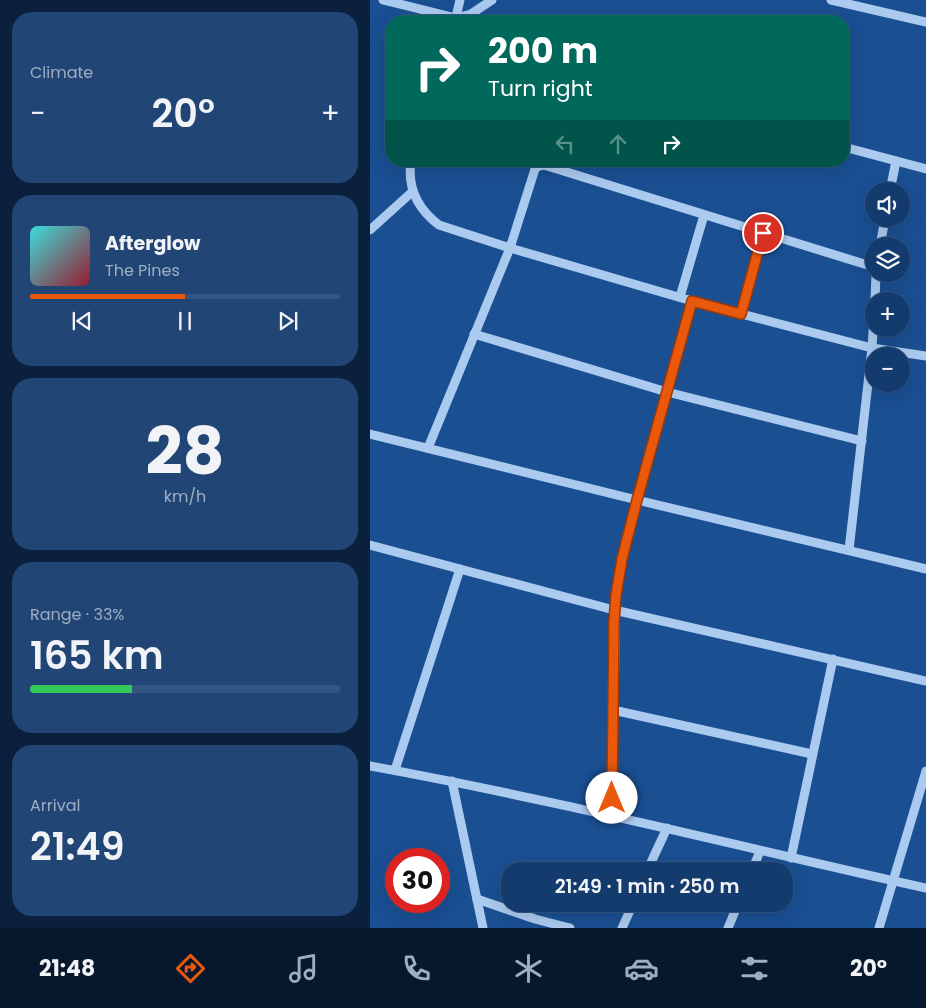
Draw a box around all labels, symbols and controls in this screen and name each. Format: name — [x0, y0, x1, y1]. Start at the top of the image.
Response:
text: 200 m — [488, 26, 598, 75]
icon: right — [405, 35, 470, 100]
text: Climate — [30, 61, 93, 84]
text: Turn right — [488, 73, 593, 104]
text: 20° — [152, 87, 215, 140]
text: − — [30, 94, 45, 133]
text: + — [321, 94, 340, 133]
icon: left — [551, 130, 579, 158]
icon: ahead — [604, 130, 632, 158]
icon: right — [657, 130, 685, 158]
map controls — [865, 182, 910, 392]
button: sound — [865, 182, 910, 227]
pin — [742, 212, 784, 254]
icon: arrive — [749, 219, 777, 247]
text: Afterglow — [105, 230, 200, 257]
button: layers — [865, 237, 910, 282]
text: The Pines — [105, 259, 180, 282]
button: + — [865, 292, 910, 337]
icon: previous — [68, 307, 96, 335]
icon: pause — [171, 307, 199, 335]
icon: next — [274, 307, 302, 335]
button: − — [865, 347, 910, 392]
text: 28 — [145, 406, 225, 497]
text: km/h — [164, 485, 206, 508]
text: Range · 33% — [30, 603, 124, 626]
text: 165 km — [30, 629, 164, 682]
position arrow — [585, 771, 637, 823]
text: Arrival — [30, 794, 80, 817]
text: 21:49 — [30, 820, 124, 873]
speed limit sign: 30 — [385, 848, 450, 913]
text: 21:49 · 1 min · 250 m — [555, 873, 739, 900]
icon: directions — [173, 951, 208, 986]
icon: music — [286, 951, 321, 986]
icon: phone — [399, 951, 434, 986]
icon: climate — [511, 951, 546, 986]
icon: car — [624, 951, 659, 986]
icon: filters — [737, 951, 772, 986]
text: 21:48 — [39, 953, 95, 984]
text: 20° — [850, 953, 887, 984]

